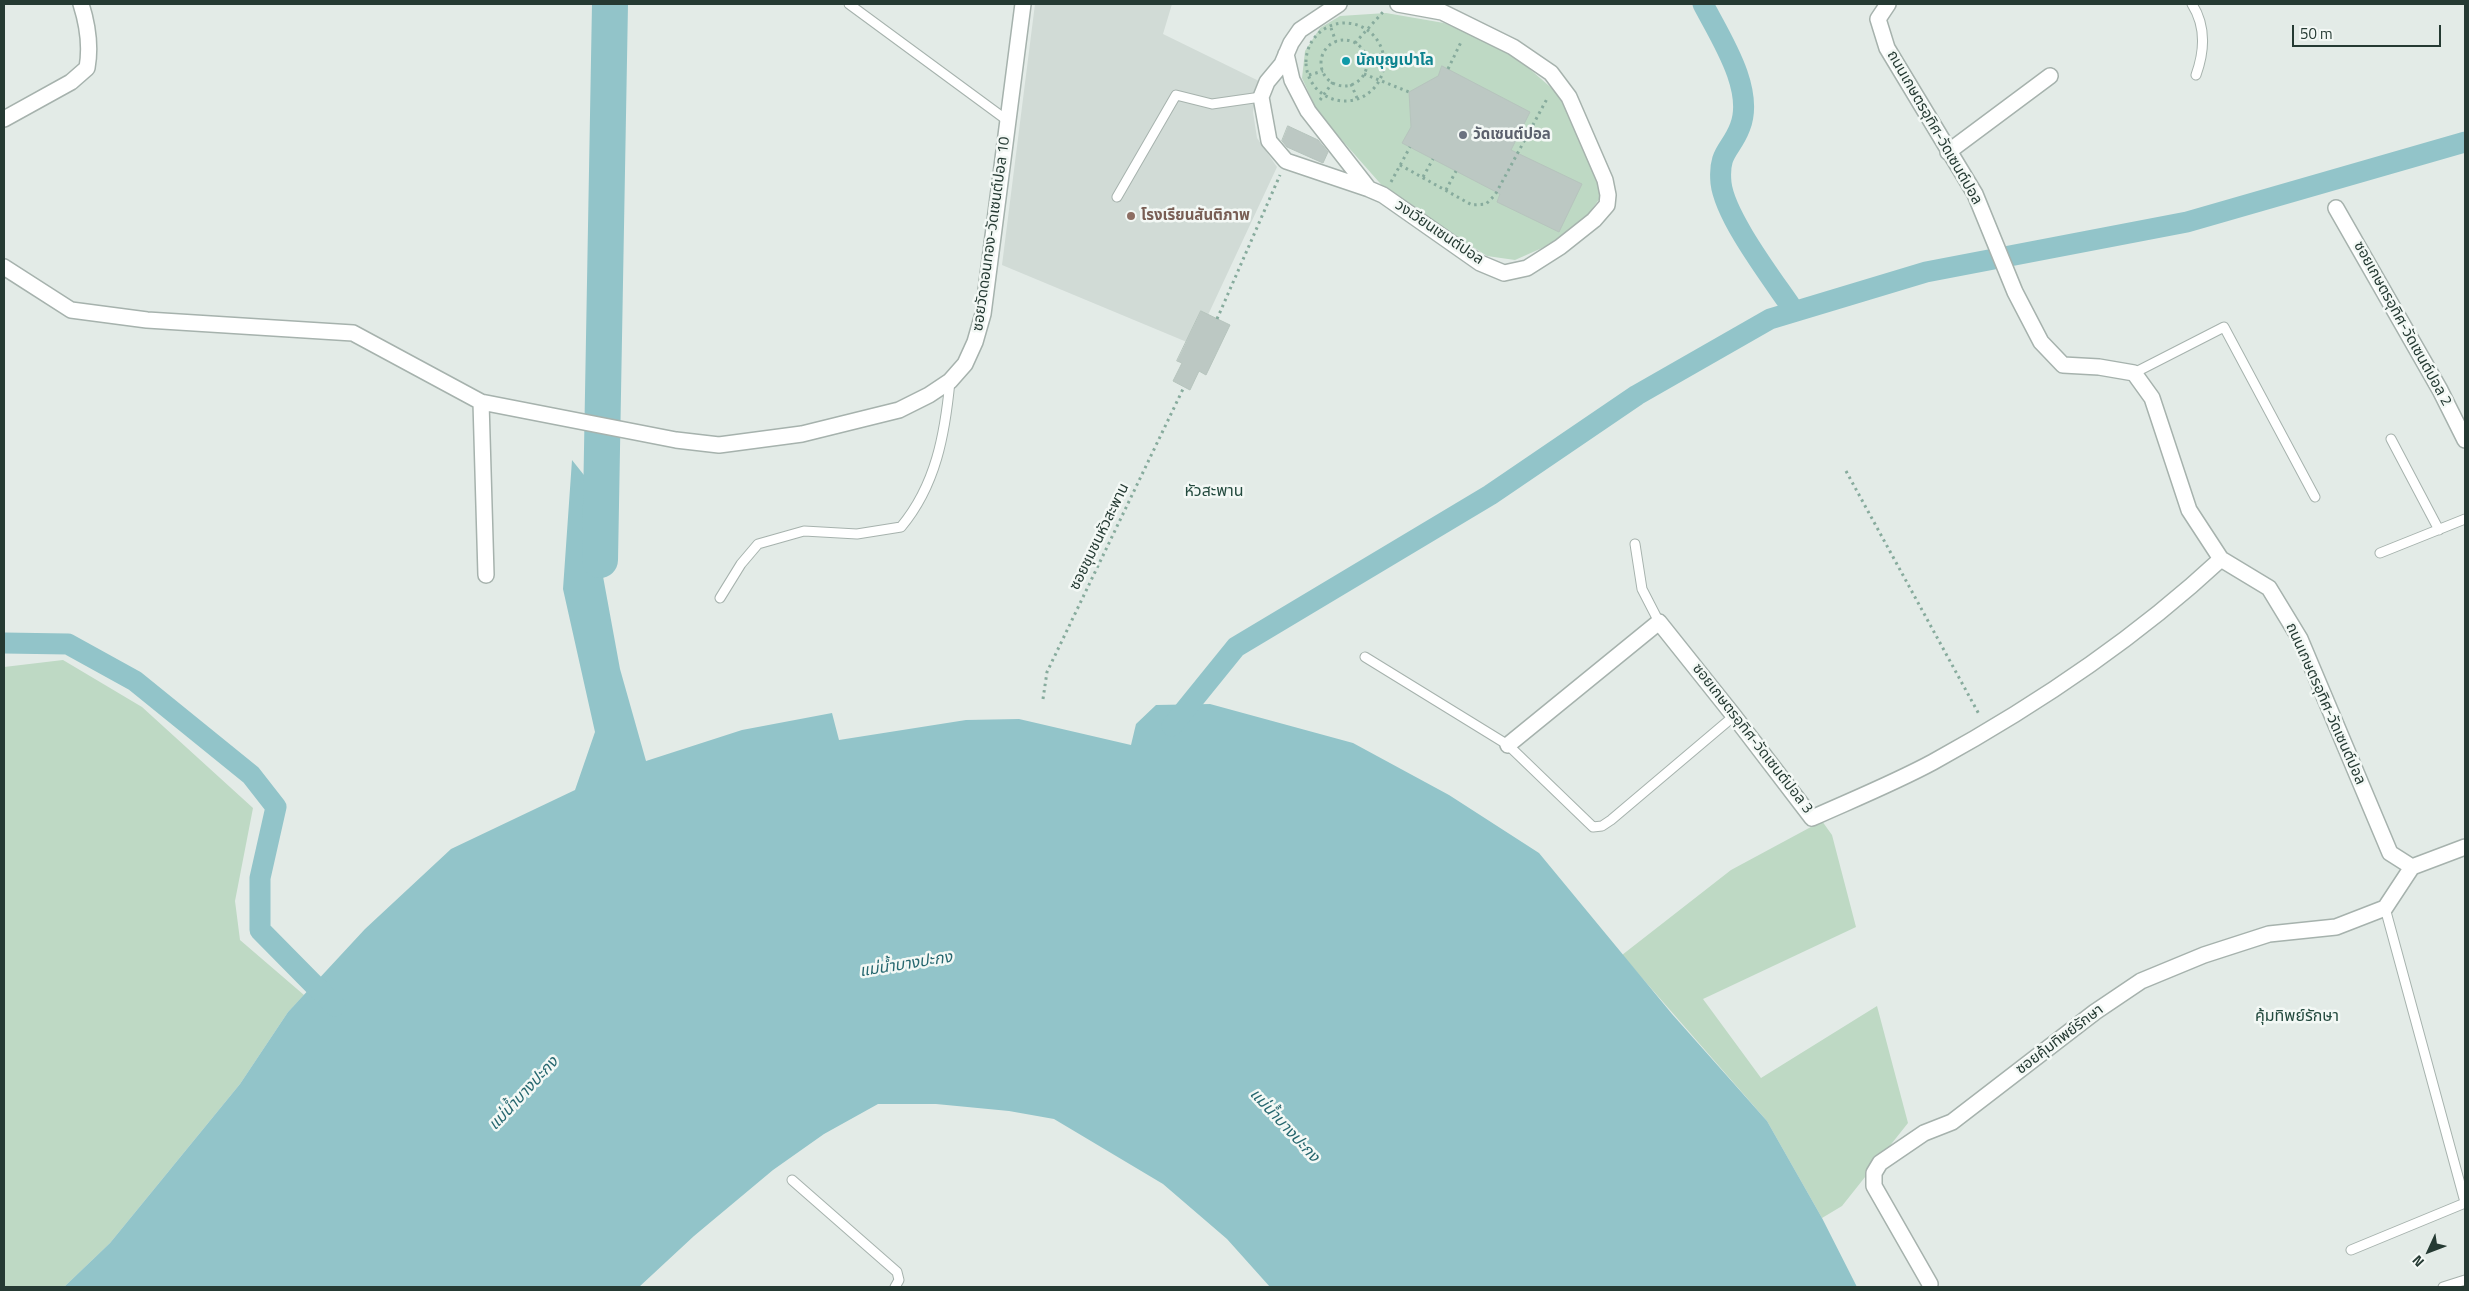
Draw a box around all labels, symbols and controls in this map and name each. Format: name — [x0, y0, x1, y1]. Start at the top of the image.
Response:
scale bar — [2294, 15, 2443, 47]
text: 50 m — [2300, 22, 2333, 45]
street label: ถนนเกษตรอุทิศ-วัดเซนต์ปอล — [1882, 48, 1986, 208]
place label: นักบุญเปาโล — [1356, 52, 1434, 70]
marker: นักบุญเปาโล — [1340, 55, 1352, 67]
place label: วัดเซนต์ปอล — [1473, 126, 1551, 144]
marker: วัดเซนต์ปอล — [1457, 129, 1469, 141]
street label: ซอยวัดดอนทอง-วัดเซนต์ปอล 10 — [969, 136, 1015, 332]
street label: วงเวียนเซนต์ปอล — [1391, 197, 1487, 269]
place label: โรงเรียนสันติภาพ — [1141, 207, 1250, 225]
marker: โรงเรียนสันติภาพ — [1125, 210, 1137, 222]
street label: ซอยเกษตรอุทิศ-วัดเซนต์ปอล 2 — [2349, 239, 2455, 409]
street label: ซอยชุมชนหัวสะพาน — [1066, 481, 1134, 593]
district label: หัวสะพาน — [1184, 482, 1244, 502]
street label: ถนนเกษตรอุทิศ-วัดเซนต์ปอล — [2281, 620, 2369, 788]
street label: ซอยเกษตรอุทิศ-วัดเซนต์ปอล 3 — [1688, 660, 1816, 818]
water label: แม่น้ำบางปะกง — [858, 948, 954, 982]
street label: ซอยคุ้มทิพย์รักษา — [2013, 1001, 2107, 1079]
district label: คุ้มทิพย์รักษา — [2255, 1007, 2339, 1027]
water label: แม่น้ำบางปะกง — [485, 1053, 563, 1135]
water label: แม่น้ำบางปะกง — [1245, 1085, 1323, 1167]
north arrow — [2404, 1226, 2454, 1276]
text: N — [2407, 1251, 2429, 1272]

